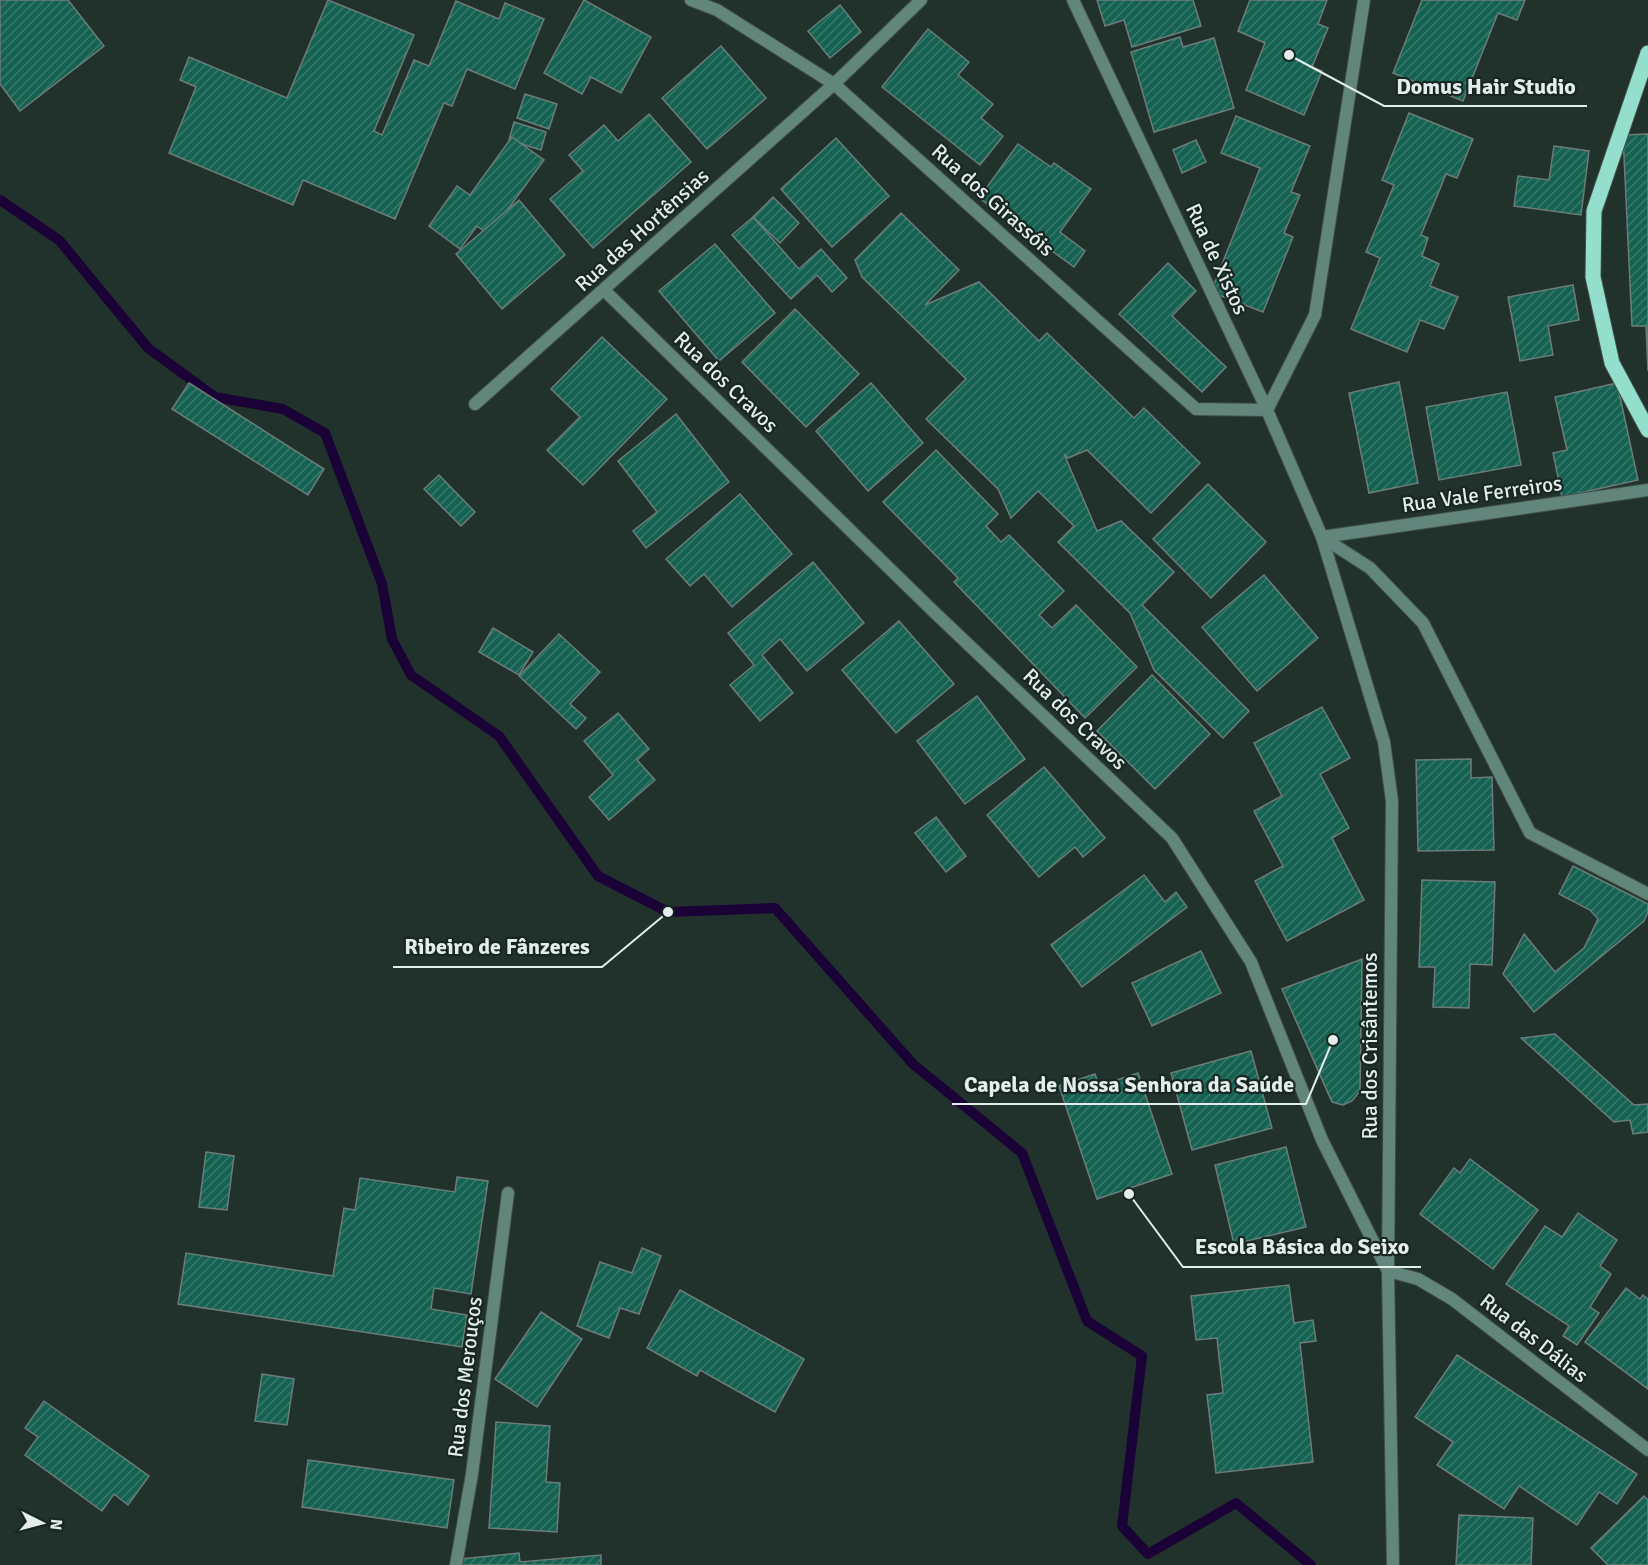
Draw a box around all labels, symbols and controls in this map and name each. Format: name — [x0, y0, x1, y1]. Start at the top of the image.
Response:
callout: Domus Hair Studio — [1384, 66, 1587, 106]
text: Domus Hair Studio — [1396, 73, 1576, 100]
street label: Rua dos Girassóis — [926, 138, 1060, 262]
street label: Rua das Hortênsias — [570, 163, 714, 297]
street label: Rua de Xistos — [1180, 199, 1254, 319]
street label: Rua dos Cravos — [668, 326, 784, 438]
street label: Rua Vale Ferreiros — [1400, 470, 1564, 518]
street label: Rua dos Cravos — [1017, 663, 1133, 775]
callout: Ribeiro de Fânzeres — [393, 927, 602, 967]
text: Ribeiro de Fânzeres — [404, 933, 590, 960]
street label: Rua dos Crisântemos — [1357, 952, 1383, 1140]
callout: Capela de Nossa Senhora da Saúde — [952, 1064, 1306, 1104]
text: Capela de Nossa Senhora da Saúde — [964, 1071, 1294, 1098]
callout: Escola Básica do Seixo — [1183, 1227, 1421, 1267]
text: Escola Básica do Seixo — [1195, 1233, 1409, 1260]
street label: Rua das Dálias — [1475, 1288, 1593, 1388]
street label: Rua dos Merouços — [442, 1295, 488, 1459]
north arrow — [12, 1493, 72, 1553]
text: N — [45, 1518, 66, 1531]

